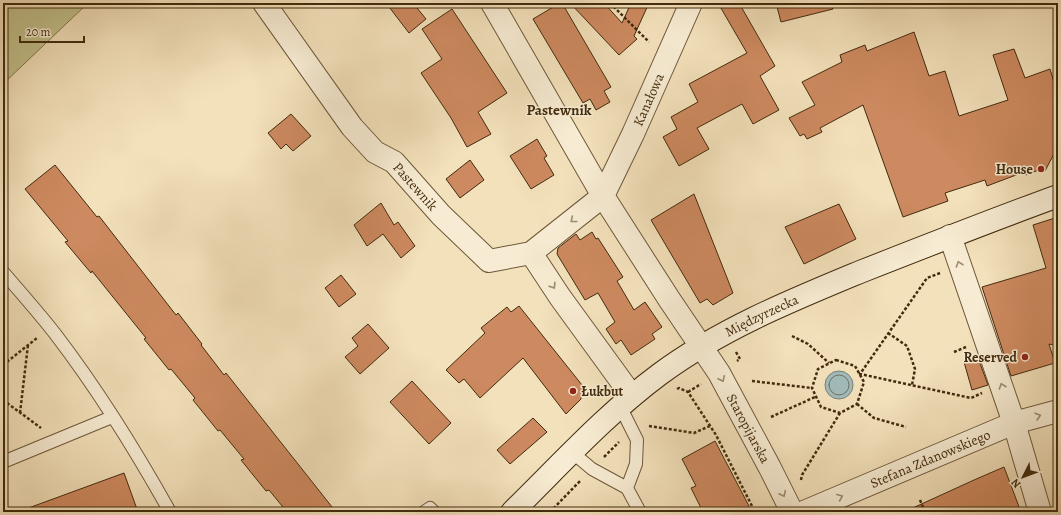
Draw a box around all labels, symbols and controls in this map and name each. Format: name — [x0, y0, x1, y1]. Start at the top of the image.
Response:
scale bar — [20, 18, 84, 44]
text: 20 m — [26, 24, 50, 40]
street label: Kanałowa — [629, 70, 669, 129]
district label: Pastewnik — [526, 100, 592, 120]
street label: Pastewnik — [389, 158, 442, 215]
place label: House — [996, 160, 1034, 179]
marker: House — [1036, 164, 1046, 174]
one-way arrow — [570, 215, 578, 222]
one-way arrow — [956, 260, 964, 267]
one-way arrow — [548, 282, 556, 289]
street label: Międzyrzecka — [722, 290, 802, 342]
place label: Reserved — [964, 348, 1017, 367]
marker: Reserved — [1020, 352, 1030, 362]
one-way arrow — [717, 375, 725, 382]
place label: Łukbut — [581, 382, 624, 401]
one-way arrow — [998, 383, 1006, 390]
marker: Łukbut — [568, 386, 578, 396]
street label: Staropijarska — [722, 390, 775, 467]
one-way arrow — [1035, 412, 1042, 421]
street label: Stefana Zdanowskiego — [867, 425, 993, 493]
north arrow — [1003, 457, 1043, 497]
text: N — [1008, 475, 1024, 491]
one-way arrow — [778, 489, 786, 497]
one-way arrow — [836, 494, 844, 502]

